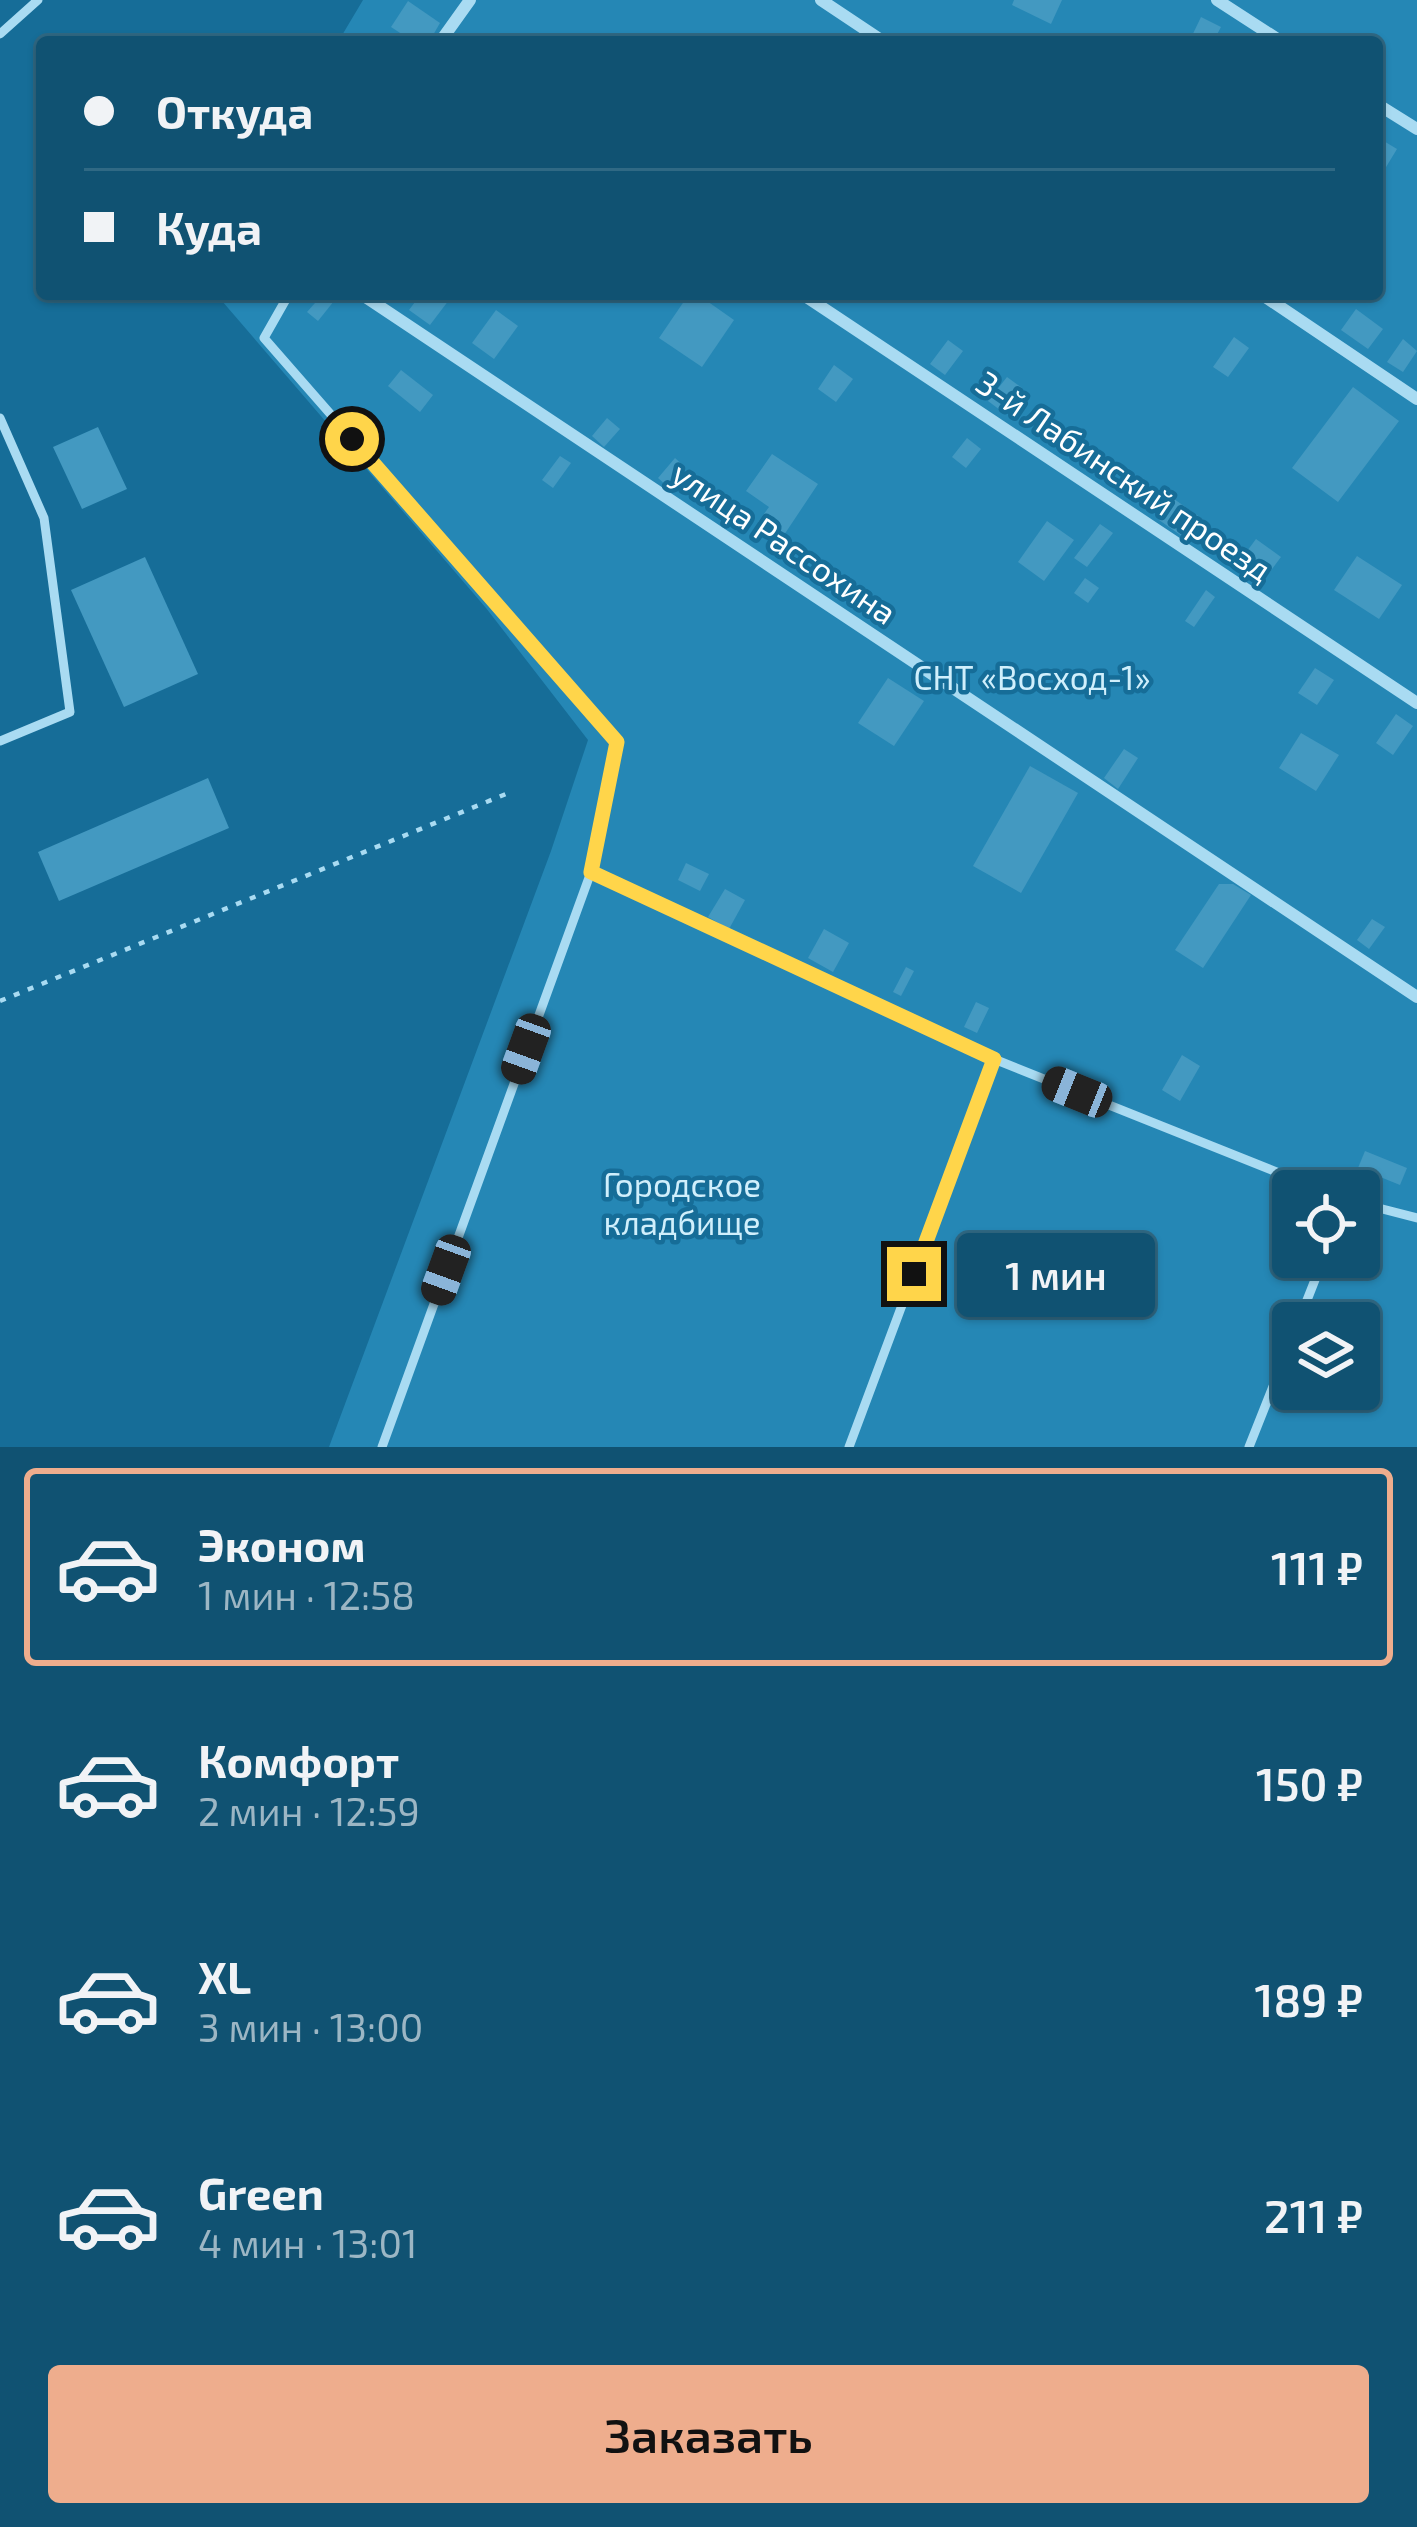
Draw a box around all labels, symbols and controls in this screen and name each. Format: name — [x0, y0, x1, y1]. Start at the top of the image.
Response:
text: Откуда — [156, 84, 313, 138]
text: Куда — [156, 200, 262, 254]
street label: 3-й Лабинский проезд — [969, 361, 1280, 589]
route start — [325, 412, 379, 466]
street label: улица Рассохина — [664, 452, 904, 633]
park label: СНТ «Восход-1» — [914, 657, 1150, 697]
car — [497, 1009, 555, 1089]
car — [1037, 1062, 1117, 1122]
park label: Городское кладбище — [603, 1164, 761, 1242]
map controls — [1272, 1170, 1380, 1410]
button: locate — [1272, 1170, 1380, 1278]
car — [417, 1230, 475, 1310]
callout: 1 мин — [956, 1232, 1154, 1316]
route end — [887, 1247, 941, 1301]
text: 1 мин — [1005, 1251, 1107, 1298]
button: layers — [1272, 1302, 1380, 1410]
icon: car — [54, 1513, 162, 1621]
text: Эконом — [198, 1517, 366, 1571]
text: 111 ₽ — [1271, 1540, 1363, 1594]
text: 1 мин · 12:58 — [198, 1571, 415, 1618]
icon: car — [54, 1729, 162, 1837]
text: Комфорт — [198, 1733, 399, 1787]
text: 150 ₽ — [1256, 1756, 1363, 1810]
text: 2 мин · 12:59 — [198, 1787, 420, 1834]
icon: car — [54, 1945, 162, 2053]
text: XL — [198, 1949, 251, 2003]
text: 189 ₽ — [1255, 1972, 1363, 2026]
text: 3 мин · 13:00 — [198, 2003, 423, 2050]
icon: car — [54, 2161, 162, 2269]
text: Green — [198, 2165, 324, 2219]
text: 211 ₽ — [1264, 2188, 1363, 2242]
text: 4 мин · 13:01 — [198, 2219, 418, 2266]
button: Заказать — [48, 2365, 1369, 2503]

